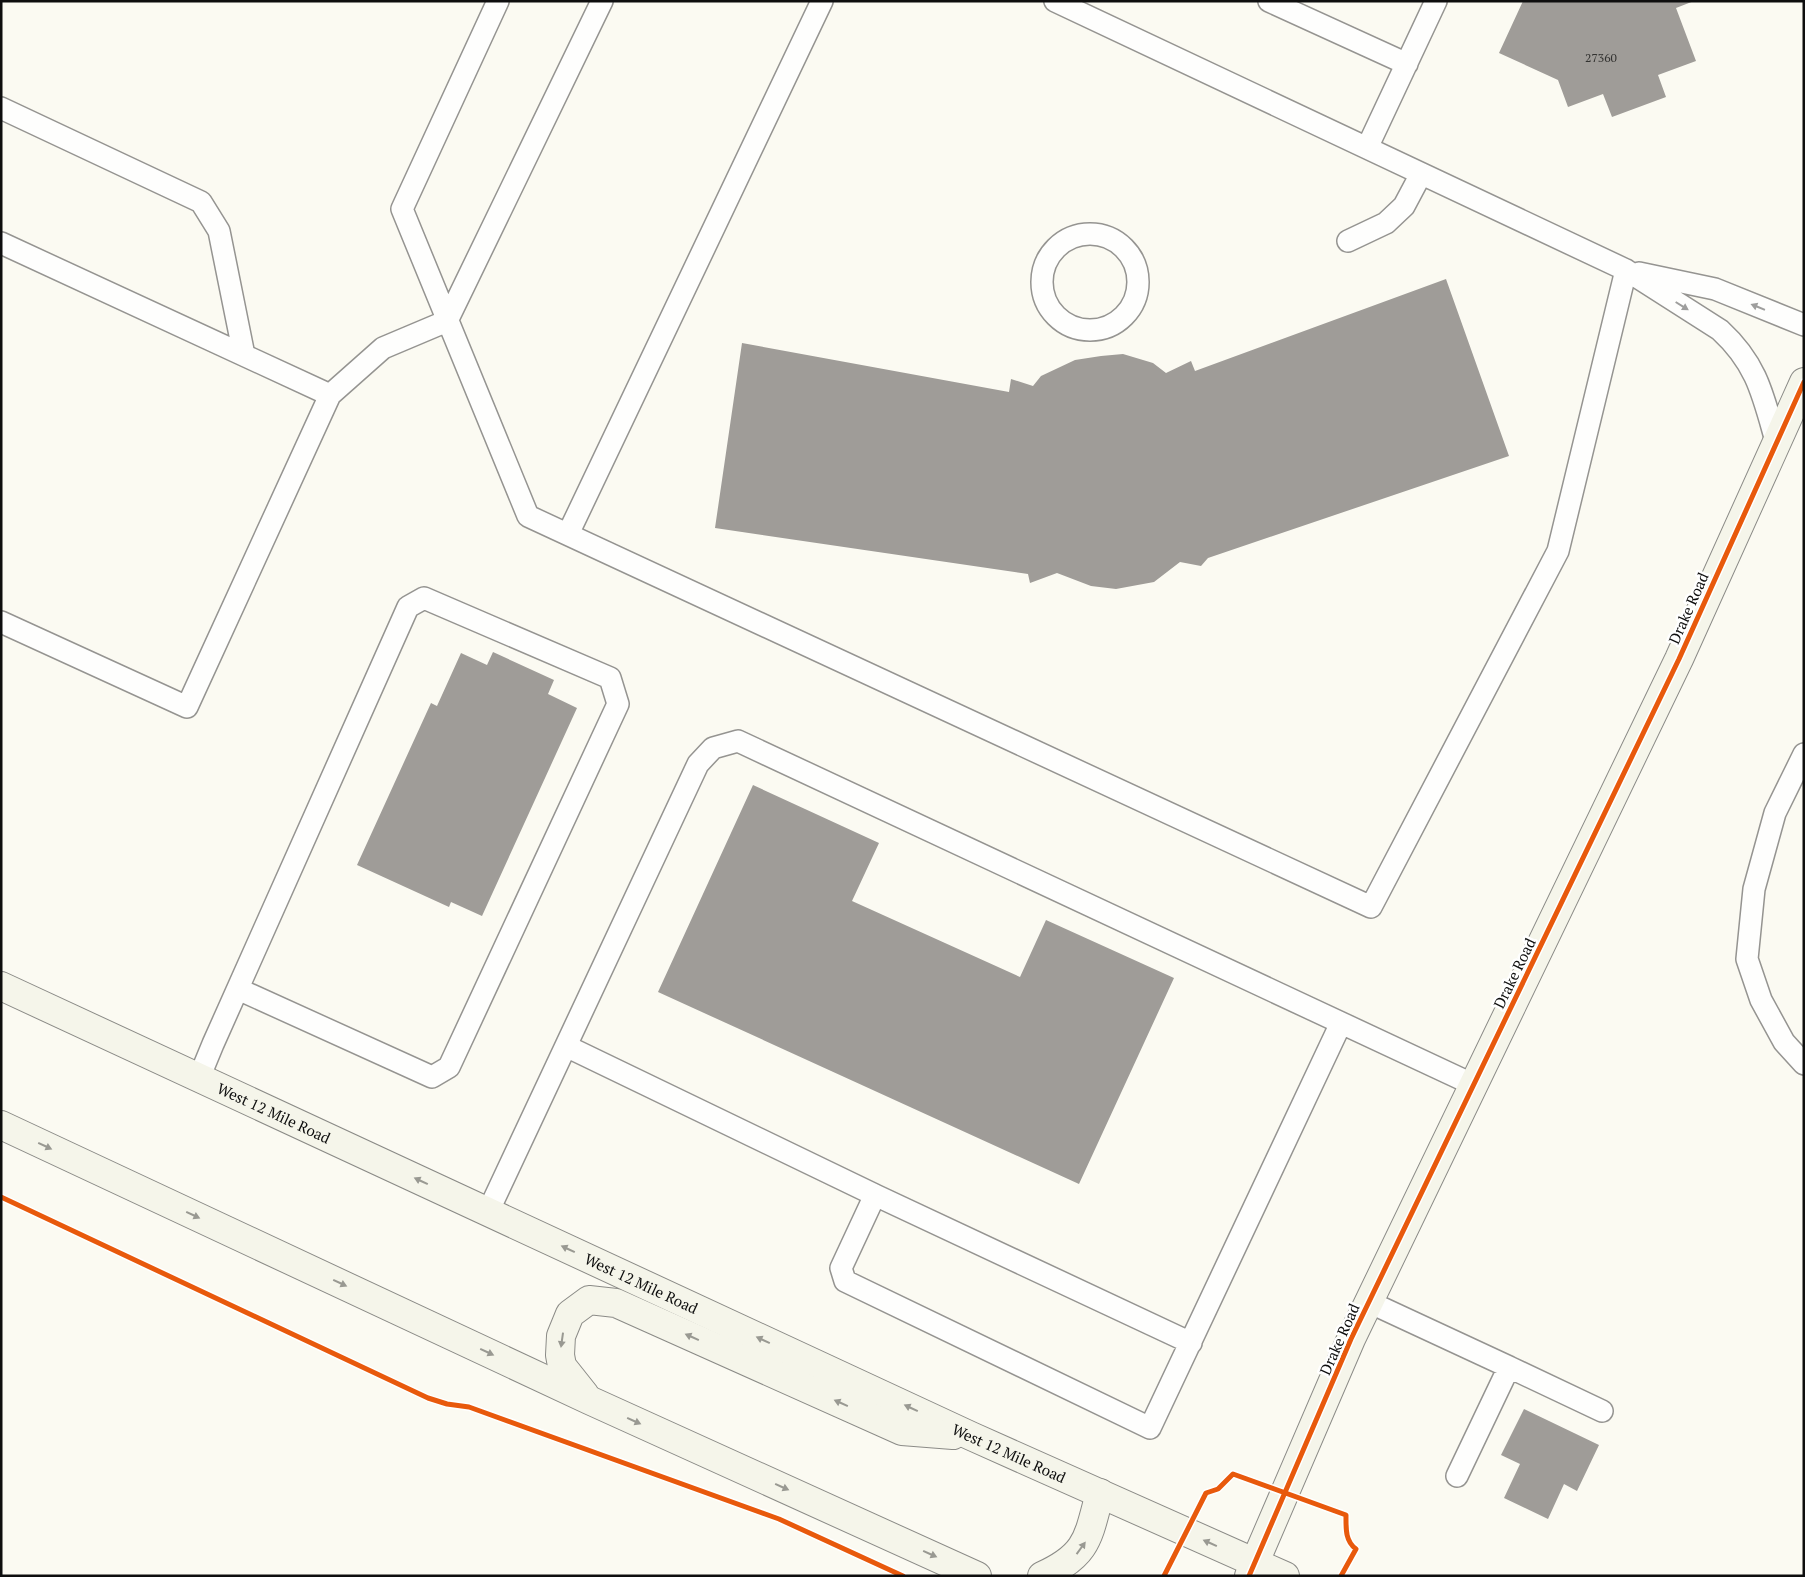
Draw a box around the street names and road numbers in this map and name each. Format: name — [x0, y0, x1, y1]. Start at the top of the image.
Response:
street label: Drake Road — [1663, 569, 1713, 647]
street label: Drake Road — [1488, 934, 1540, 1012]
street label: West 12 Mile Road — [214, 1078, 334, 1148]
street label: West 12 Mile Road — [582, 1248, 701, 1318]
street label: Drake Road — [1314, 1300, 1364, 1378]
street label: West 12 Mile Road — [949, 1419, 1069, 1487]

